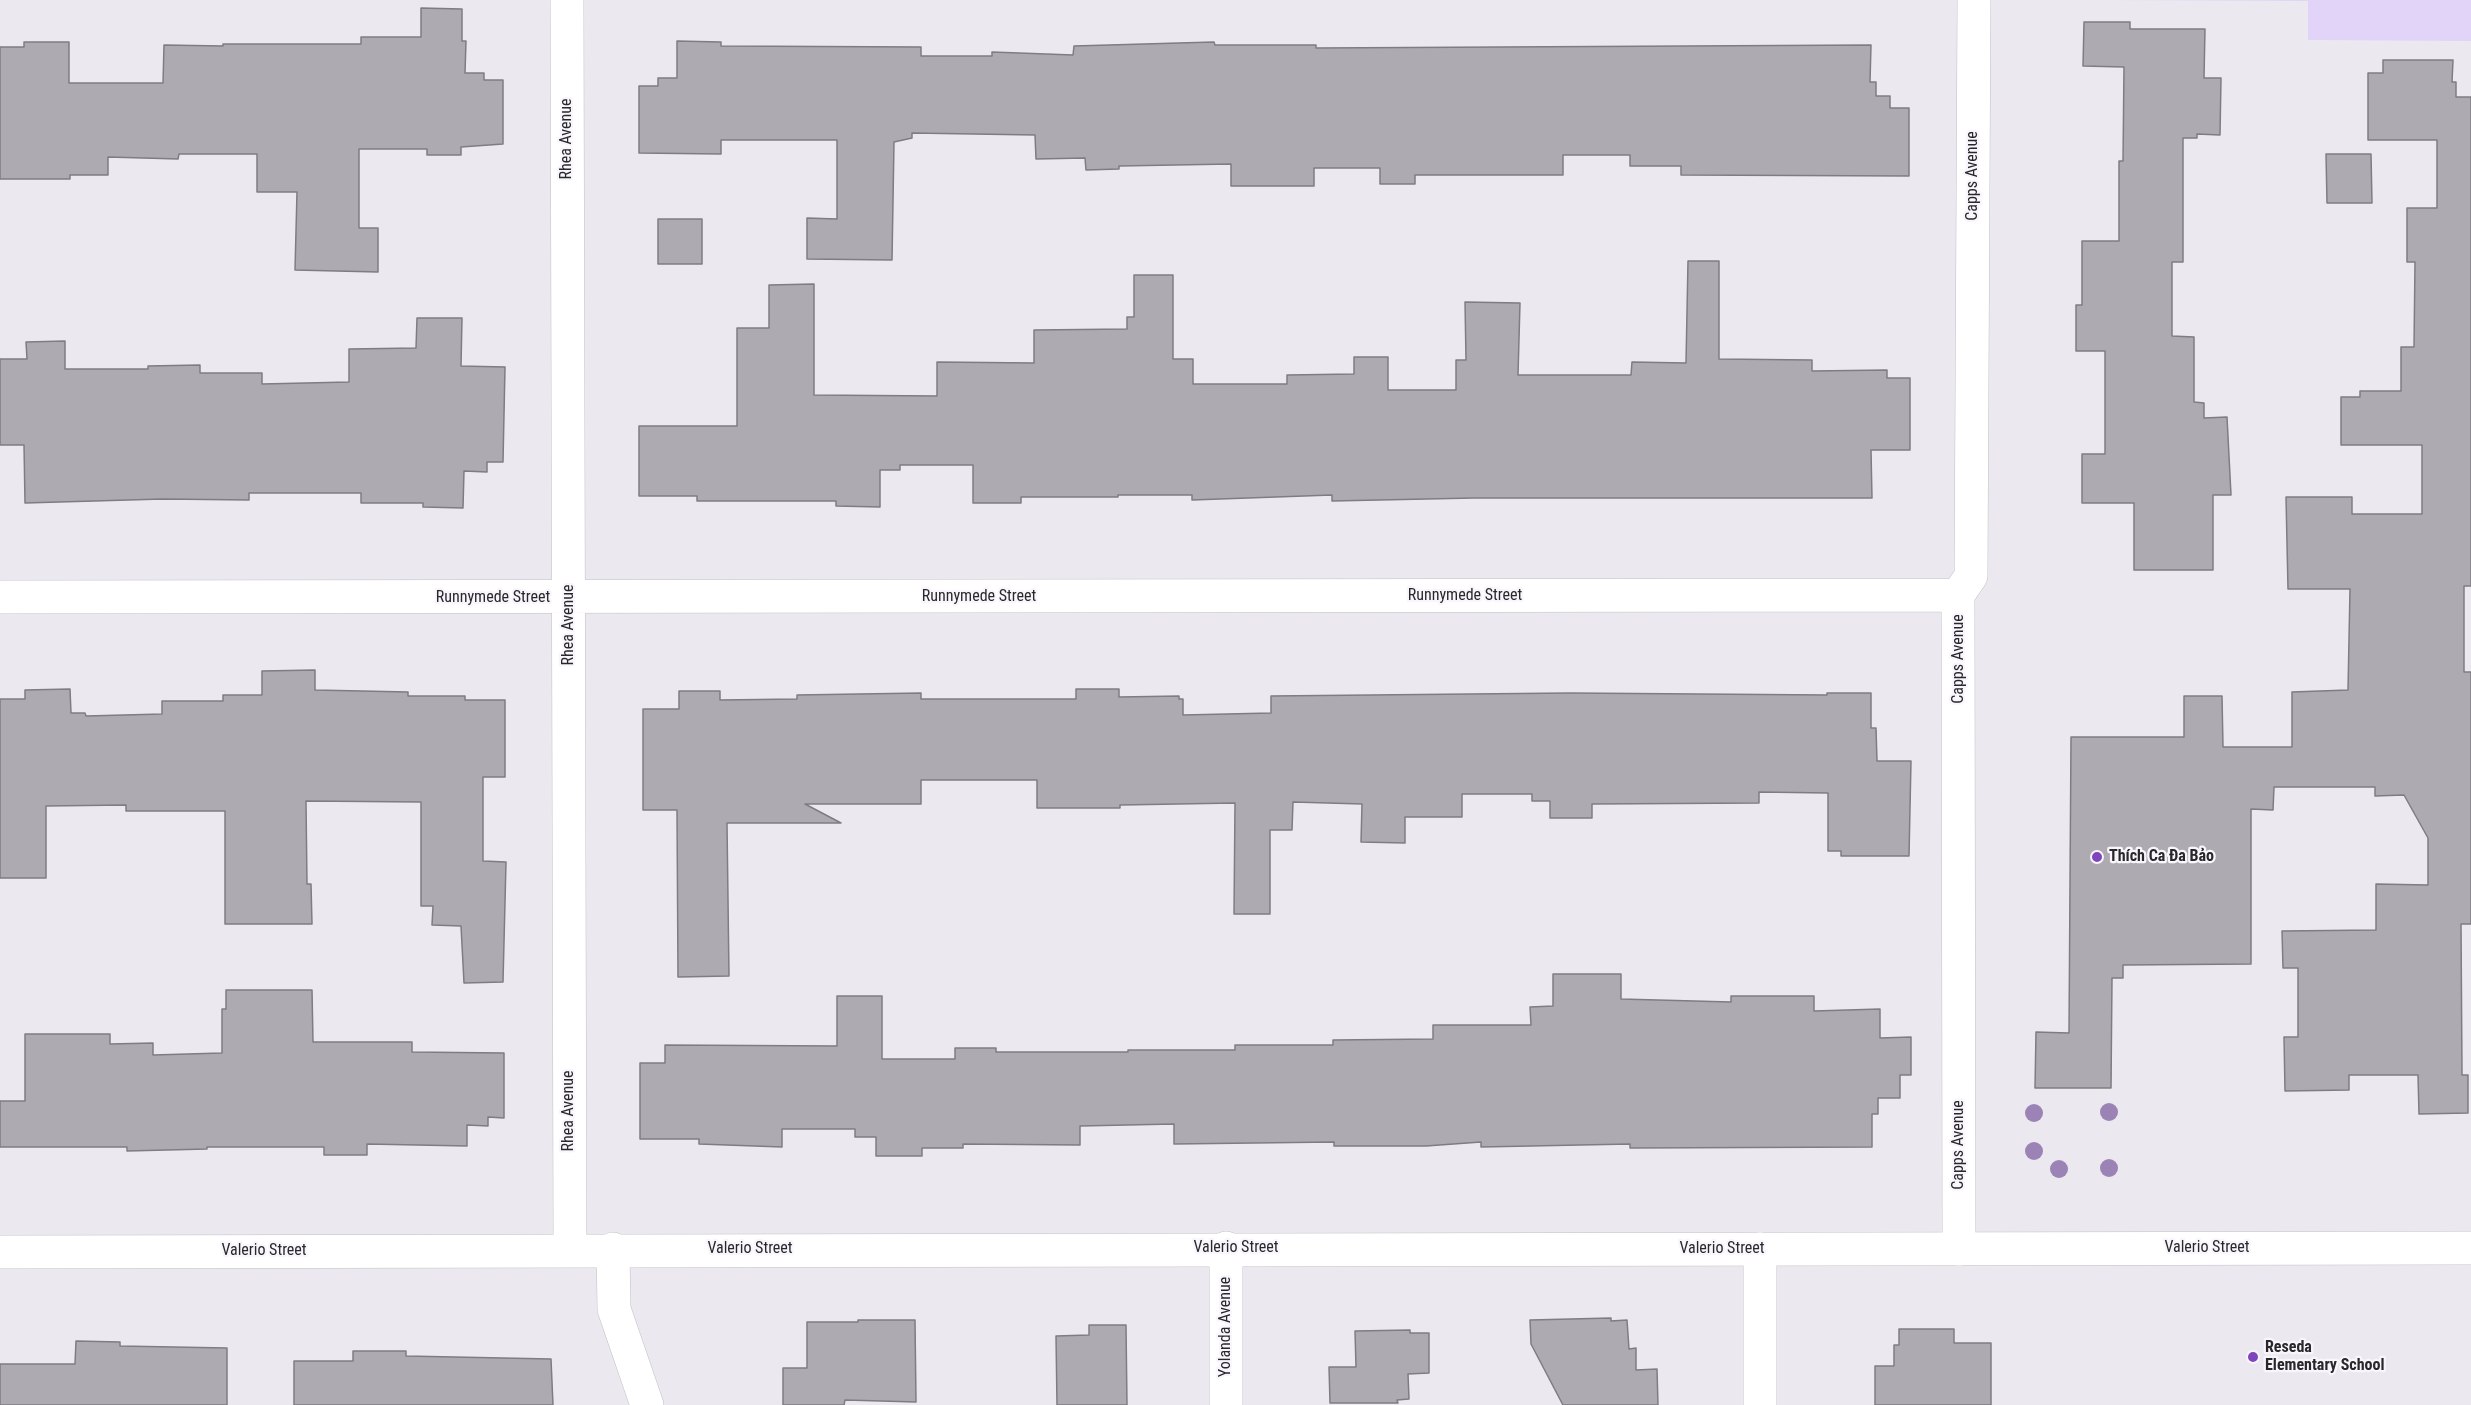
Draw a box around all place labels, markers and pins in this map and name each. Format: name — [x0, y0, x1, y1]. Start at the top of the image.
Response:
place label: Thích Ca Đa Bảo — [2109, 847, 2214, 867]
marker: Thích Ca Đa Bảo — [2090, 850, 2104, 864]
place label: Reseda Elementary School — [2265, 1338, 2384, 1376]
marker: Reseda Elementary School — [2246, 1350, 2260, 1364]

